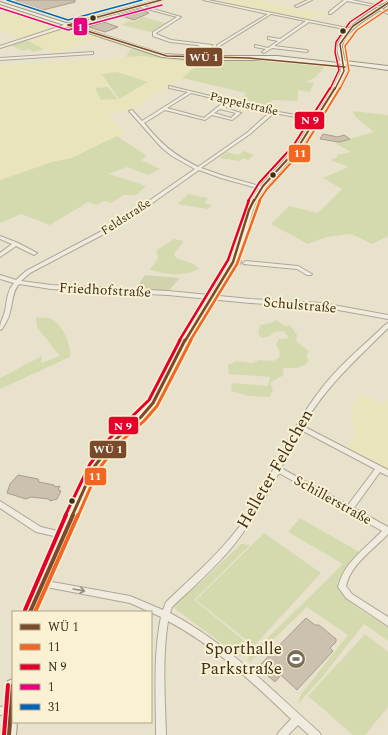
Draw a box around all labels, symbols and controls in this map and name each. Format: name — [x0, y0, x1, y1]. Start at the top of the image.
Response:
unlabelled marker — [88, 13, 98, 23]
line badge: 1 — [73, 17, 88, 36]
text: 1 — [77, 19, 83, 36]
unlabelled marker — [338, 26, 348, 36]
line badge: WÜ 1 — [185, 47, 223, 67]
text: WÜ 1 — [189, 49, 219, 66]
street label: Pappelstraße — [208, 87, 280, 121]
line badge: N 9 — [294, 111, 325, 130]
text: N 9 — [301, 112, 319, 129]
line badge: 11 — [288, 144, 311, 163]
text: 11 — [294, 145, 306, 162]
unlabelled marker — [268, 170, 278, 180]
street label: Feldstraße — [97, 194, 155, 240]
street label: Friedhofstraße — [59, 277, 152, 303]
street label: Schulstraße — [263, 291, 338, 319]
street label: Helleter Feldchen — [230, 404, 320, 534]
line badge: N 9 — [108, 416, 139, 435]
text: N 9 — [114, 418, 132, 435]
line badge: WÜ 1 — [89, 440, 127, 459]
text: WÜ 1 — [93, 441, 123, 458]
line badge: 11 — [84, 467, 107, 486]
text: 11 — [89, 468, 101, 485]
street label: Schillerstraße — [290, 470, 376, 530]
unlabelled marker — [67, 496, 77, 506]
one-way arrow — [73, 586, 86, 594]
legend — [12, 611, 152, 723]
text: WÜ 1 — [48, 618, 78, 637]
place label: Sporthalle Parkstraße — [200, 636, 282, 682]
text: 11 — [48, 638, 60, 657]
sports icon: Sporthalle Parkstraße — [285, 648, 307, 670]
text: N 9 — [48, 658, 67, 677]
text: 1 — [48, 678, 54, 697]
text: 31 — [48, 698, 60, 717]

